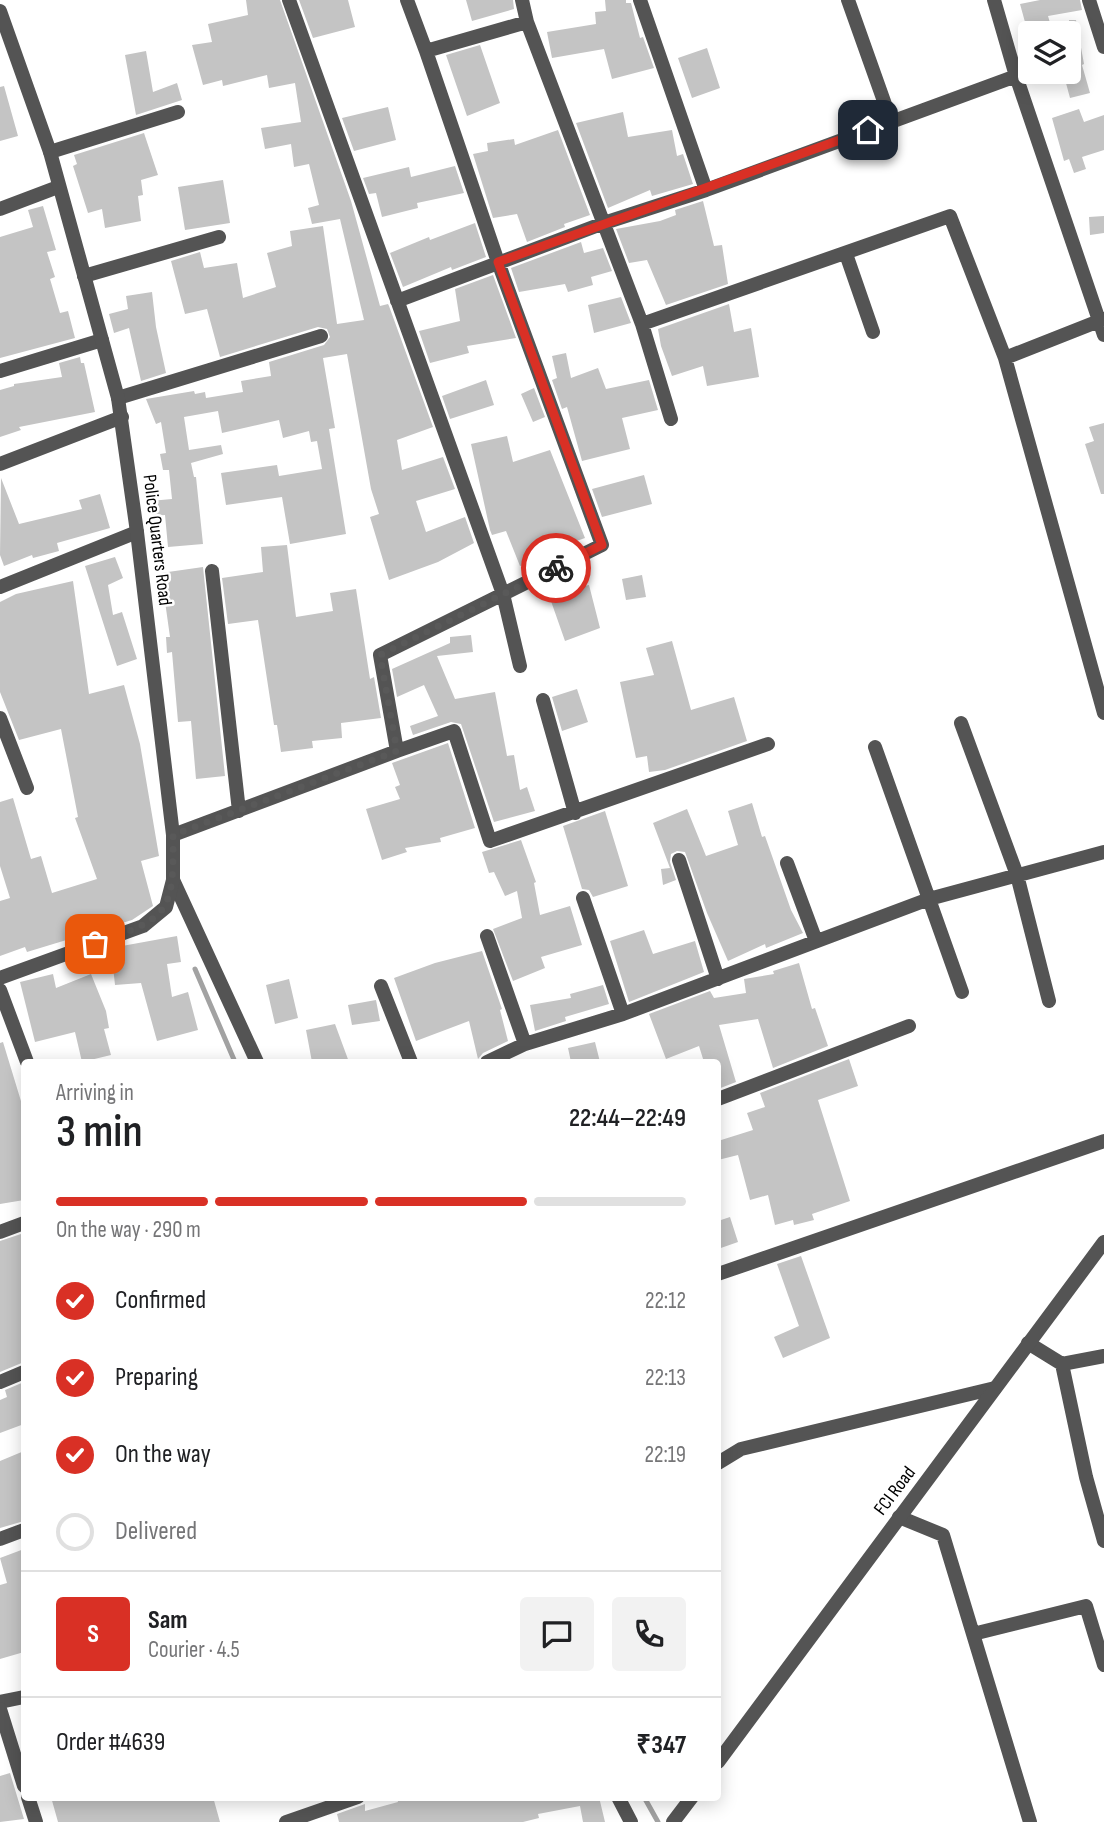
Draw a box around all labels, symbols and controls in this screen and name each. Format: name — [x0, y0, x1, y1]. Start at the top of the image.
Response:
map controls — [1018, 21, 1081, 84]
button: layers — [1018, 21, 1081, 84]
pin — [838, 100, 898, 160]
icon: home — [849, 111, 887, 149]
street label: Police Quarters Road — [138, 473, 176, 607]
courier — [521, 533, 591, 603]
icon: bike — [537, 549, 575, 587]
pin — [65, 914, 125, 974]
icon: bag — [76, 925, 114, 963]
text: Arriving in — [56, 1079, 134, 1107]
text: 22:44–22:49 — [569, 1103, 686, 1134]
text: 3 min — [56, 1105, 143, 1160]
text: On the way · 290 m — [56, 1216, 201, 1244]
icon: check — [56, 1282, 94, 1320]
text: Confirmed — [115, 1285, 206, 1316]
text: 22:12 — [645, 1287, 686, 1315]
icon: check — [56, 1359, 94, 1397]
text: Preparing — [115, 1362, 198, 1393]
text: 22:13 — [645, 1364, 686, 1392]
icon: check — [56, 1436, 94, 1474]
text: On the way — [115, 1439, 211, 1470]
text: 22:19 — [644, 1441, 686, 1469]
street label: FCI Road — [869, 1462, 921, 1520]
text: Delivered — [115, 1516, 197, 1547]
button: chat — [520, 1597, 594, 1671]
button: phone — [612, 1597, 686, 1671]
text: Sam — [148, 1605, 188, 1636]
text: S — [87, 1619, 99, 1650]
text: Courier · 4.5 — [148, 1636, 240, 1664]
text: Order #4639 — [56, 1727, 165, 1758]
text: ₹347 — [636, 1730, 686, 1761]

